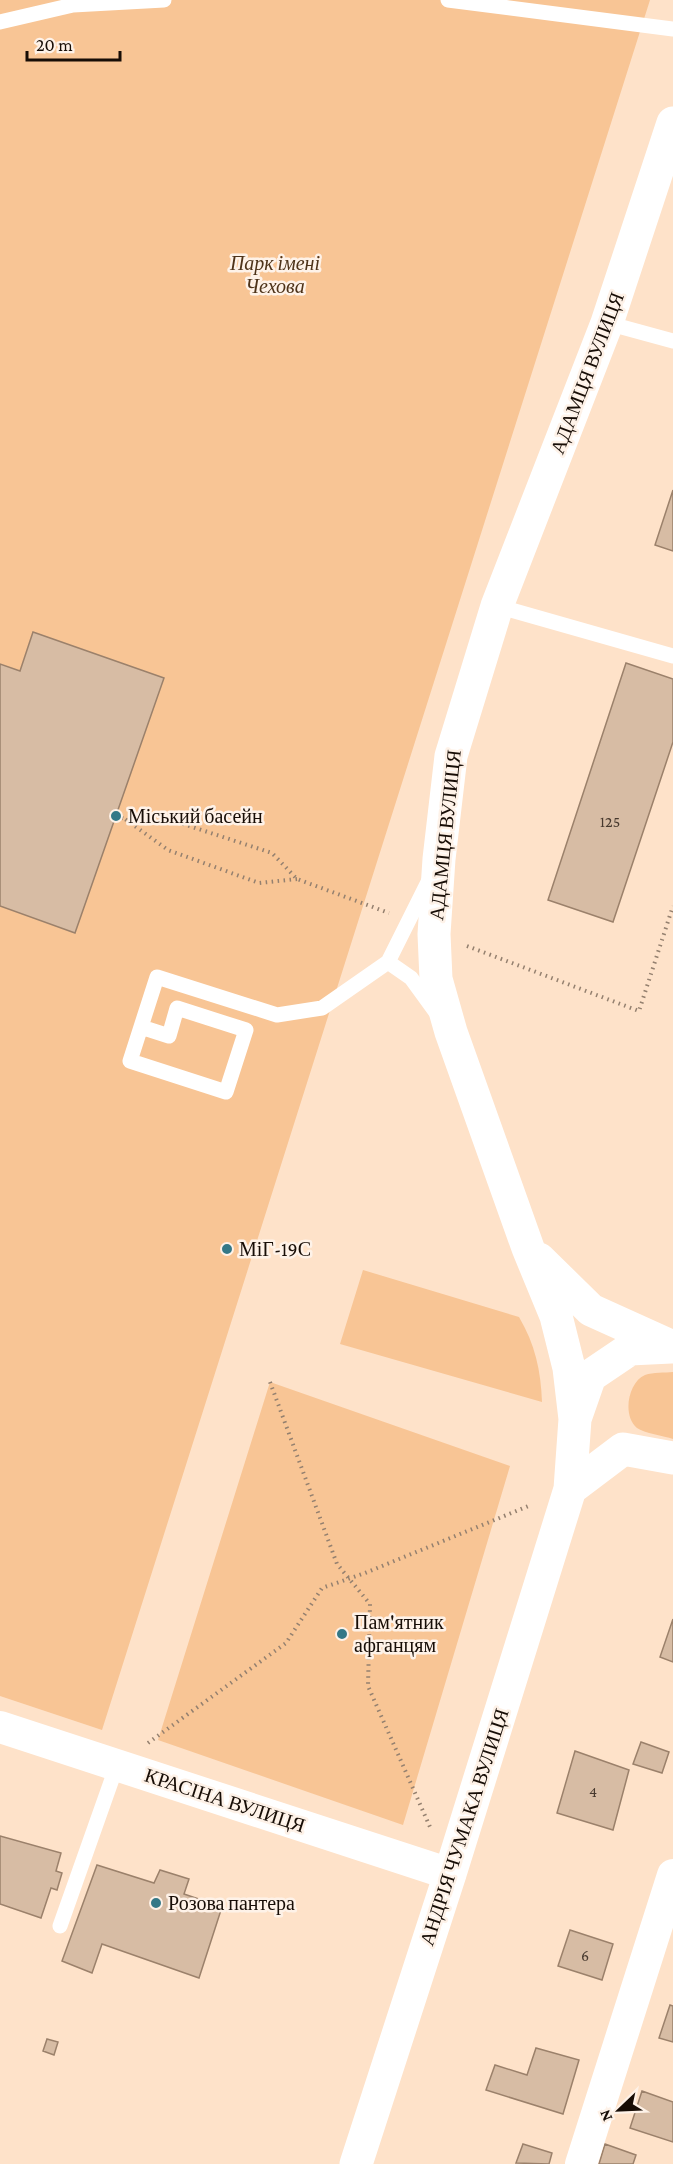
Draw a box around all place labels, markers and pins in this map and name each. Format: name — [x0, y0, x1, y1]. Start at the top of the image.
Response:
place label: Міський басейн — [128, 805, 263, 827]
marker: Міський басейн — [109, 809, 123, 823]
place label: МіГ-19С — [239, 1238, 311, 1260]
marker: МіГ-19С — [220, 1242, 234, 1256]
place label: Пам'ятник афганцям — [354, 1611, 444, 1657]
marker: Пам'ятник афганцям — [335, 1627, 349, 1641]
place label: Розова пантера — [168, 1892, 295, 1915]
marker: Розова пантера — [149, 1896, 163, 1910]

